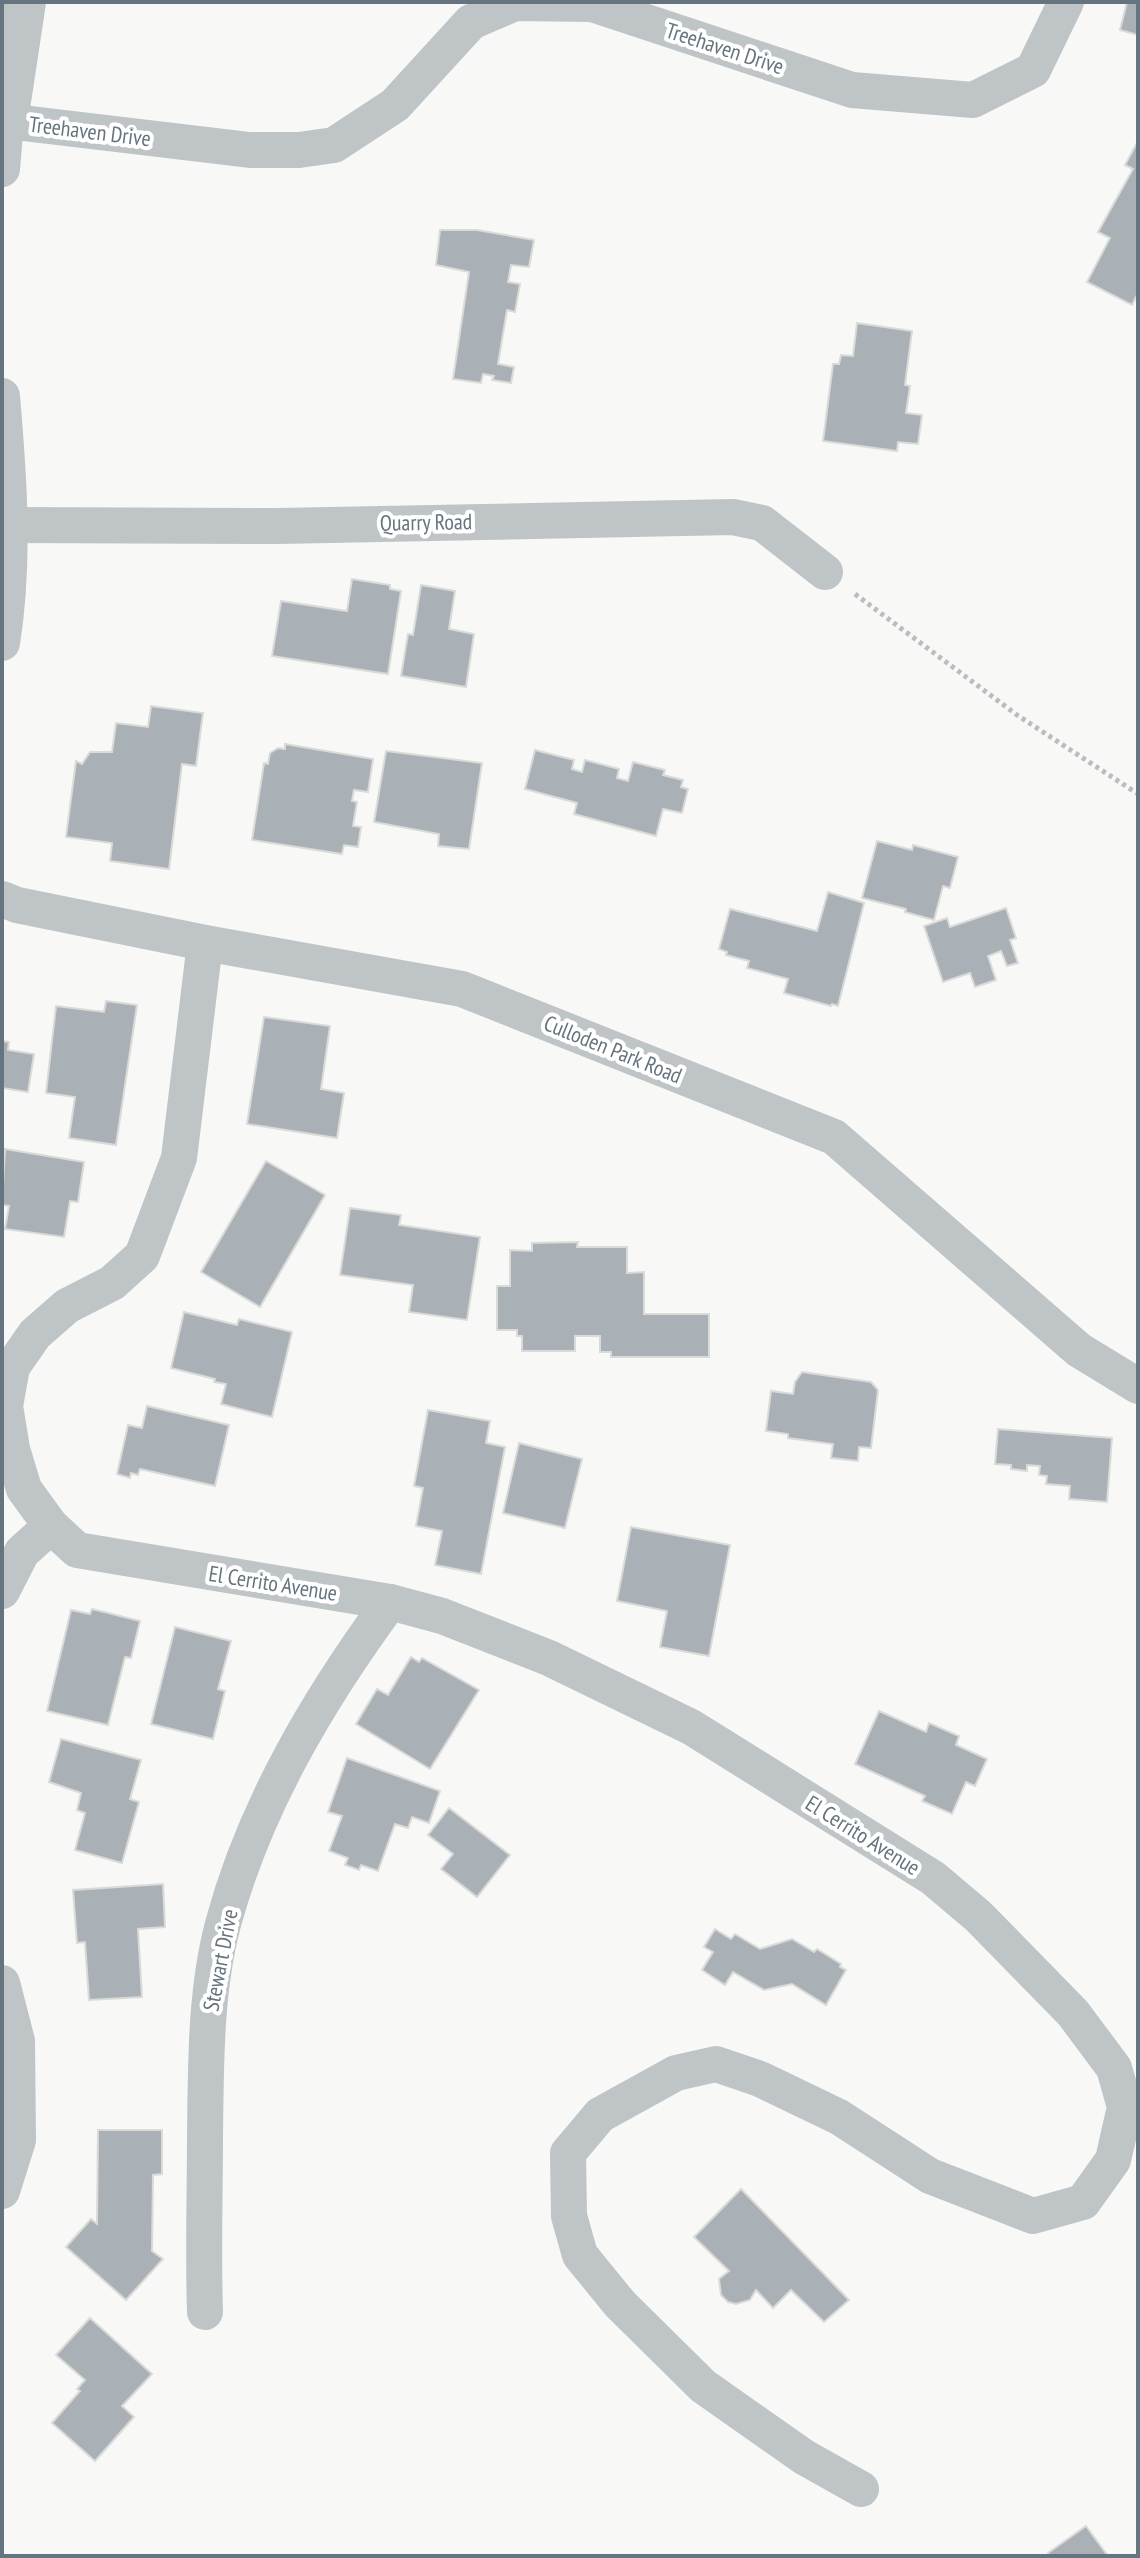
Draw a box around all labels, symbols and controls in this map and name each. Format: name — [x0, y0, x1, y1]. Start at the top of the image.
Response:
street label: Treehaven Drive — [662, 16, 788, 80]
street label: Treehaven Drive — [28, 110, 152, 152]
street label: Quarry Road — [380, 507, 472, 537]
street label: Culloden Park Road — [540, 1009, 686, 1089]
street label: El Cerrito Avenue — [207, 1559, 339, 1607]
street label: El Cerrito Avenue — [801, 1789, 925, 1881]
street label: Stewart Drive — [196, 1907, 244, 2013]

